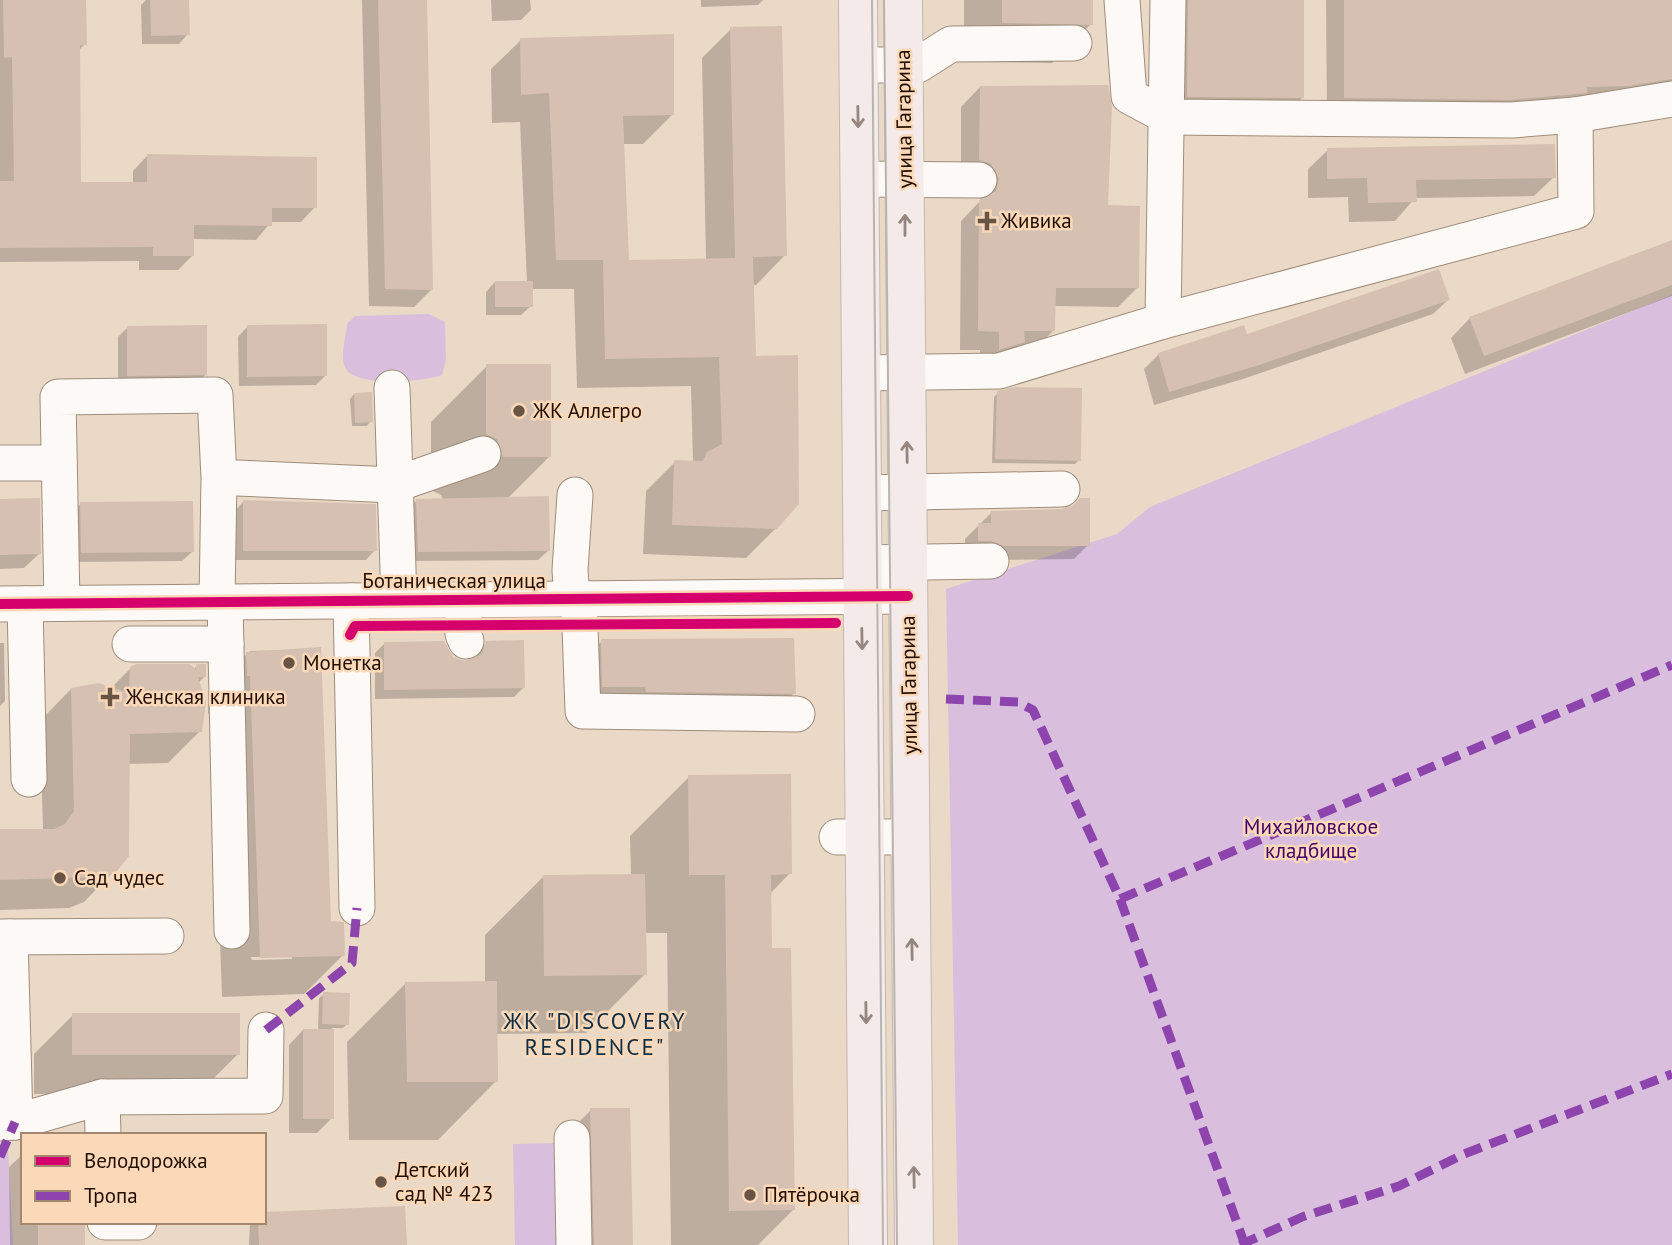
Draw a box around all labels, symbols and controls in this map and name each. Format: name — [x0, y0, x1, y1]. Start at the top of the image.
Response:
street label: улица Гагарина — [889, 49, 918, 189]
one-way arrow — [851, 105, 865, 128]
place label: Живика — [1000, 207, 1072, 234]
marker: Живика — [979, 213, 995, 229]
one-way arrow — [898, 214, 912, 237]
place label: ЖК Аллегро — [532, 397, 642, 424]
marker: ЖК Аллегро — [511, 403, 527, 419]
one-way arrow — [900, 441, 914, 464]
street label: Ботаническая улица — [362, 567, 546, 594]
street label: улица Гагарина — [894, 615, 923, 755]
one-way arrow — [855, 627, 869, 650]
place label: Монетка — [303, 649, 382, 676]
marker: Монетка — [281, 655, 297, 671]
place label: Женская клиника — [125, 683, 286, 710]
marker: Женская клиника — [100, 687, 120, 707]
park label: Михайловское кладбище — [1244, 813, 1378, 864]
place label: Сад чудес — [74, 864, 164, 891]
marker: Сад чудес — [52, 870, 68, 886]
one-way arrow — [905, 938, 918, 961]
one-way arrow — [859, 1001, 872, 1024]
district label: ЖК "DISCOVERY RESIDENCE" — [503, 1006, 687, 1061]
legend — [21, 1133, 266, 1224]
text: Велодорожка — [84, 1147, 208, 1174]
place label: Детский сад № 423 — [395, 1156, 493, 1207]
one-way arrow — [907, 1166, 920, 1189]
marker: Детский сад № 423 — [373, 1174, 389, 1190]
place label: Пятёрочка — [764, 1181, 860, 1208]
text: Тропа — [84, 1182, 138, 1209]
marker: Пятёрочка — [742, 1187, 758, 1203]

